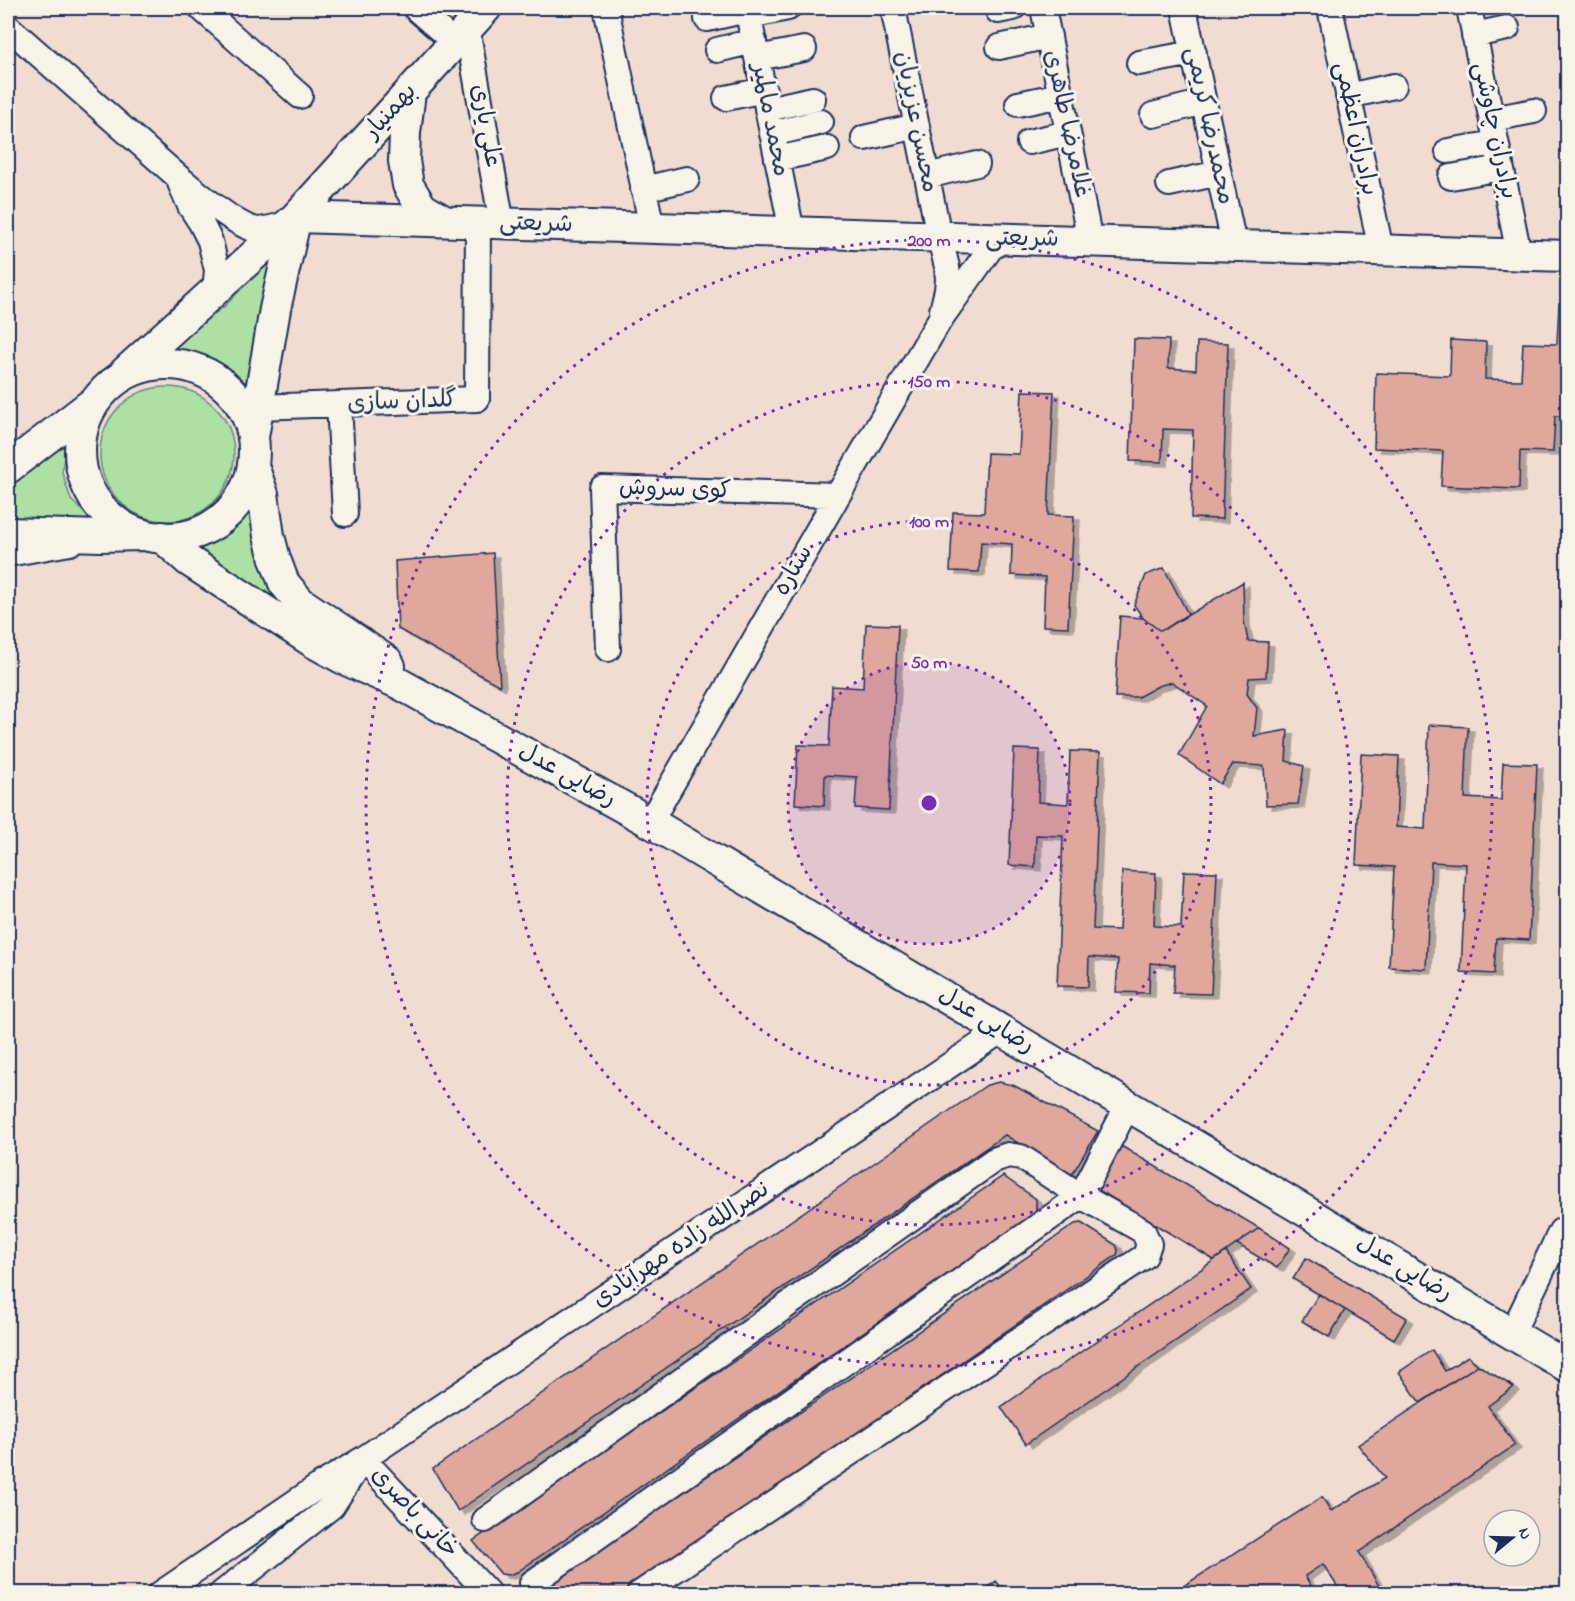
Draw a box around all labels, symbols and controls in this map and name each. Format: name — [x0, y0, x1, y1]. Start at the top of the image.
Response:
street label: محمدرضا کریمی — [1175, 44, 1243, 208]
street label: غلامرضا طاهری — [1034, 47, 1100, 201]
street label: محسن عزیزیان — [885, 48, 947, 196]
street label: محمد مالمیر — [741, 58, 798, 180]
street label: برادران اعظمی — [1324, 59, 1386, 199]
street label: برادران چاوشی — [1462, 59, 1526, 203]
street label: بهمنیار — [355, 76, 426, 149]
street label: علی یاری — [460, 82, 510, 170]
street label: شریعتی — [499, 205, 573, 243]
street label: شریعتی — [985, 221, 1059, 257]
text: 200 m — [907, 229, 951, 255]
text: 150 m — [908, 370, 950, 396]
street label: گلدان سازی — [347, 383, 457, 421]
street label: کوی سروش — [618, 471, 732, 509]
text: 100 m — [909, 510, 949, 536]
street label: ستاره — [765, 539, 823, 603]
text: 50 m — [911, 651, 947, 677]
street label: رضایی عدل — [512, 735, 622, 817]
centre of rings — [919, 793, 939, 813]
street label: رضایی عدل — [931, 978, 1041, 1064]
street label: نصرالله زاده مهرآبادی — [586, 1172, 778, 1318]
street label: رضایی عدل — [1349, 1226, 1459, 1312]
street label: خانی باصری — [362, 1459, 466, 1567]
north arrow — [1482, 1508, 1542, 1568]
text: N — [1511, 1525, 1537, 1543]

